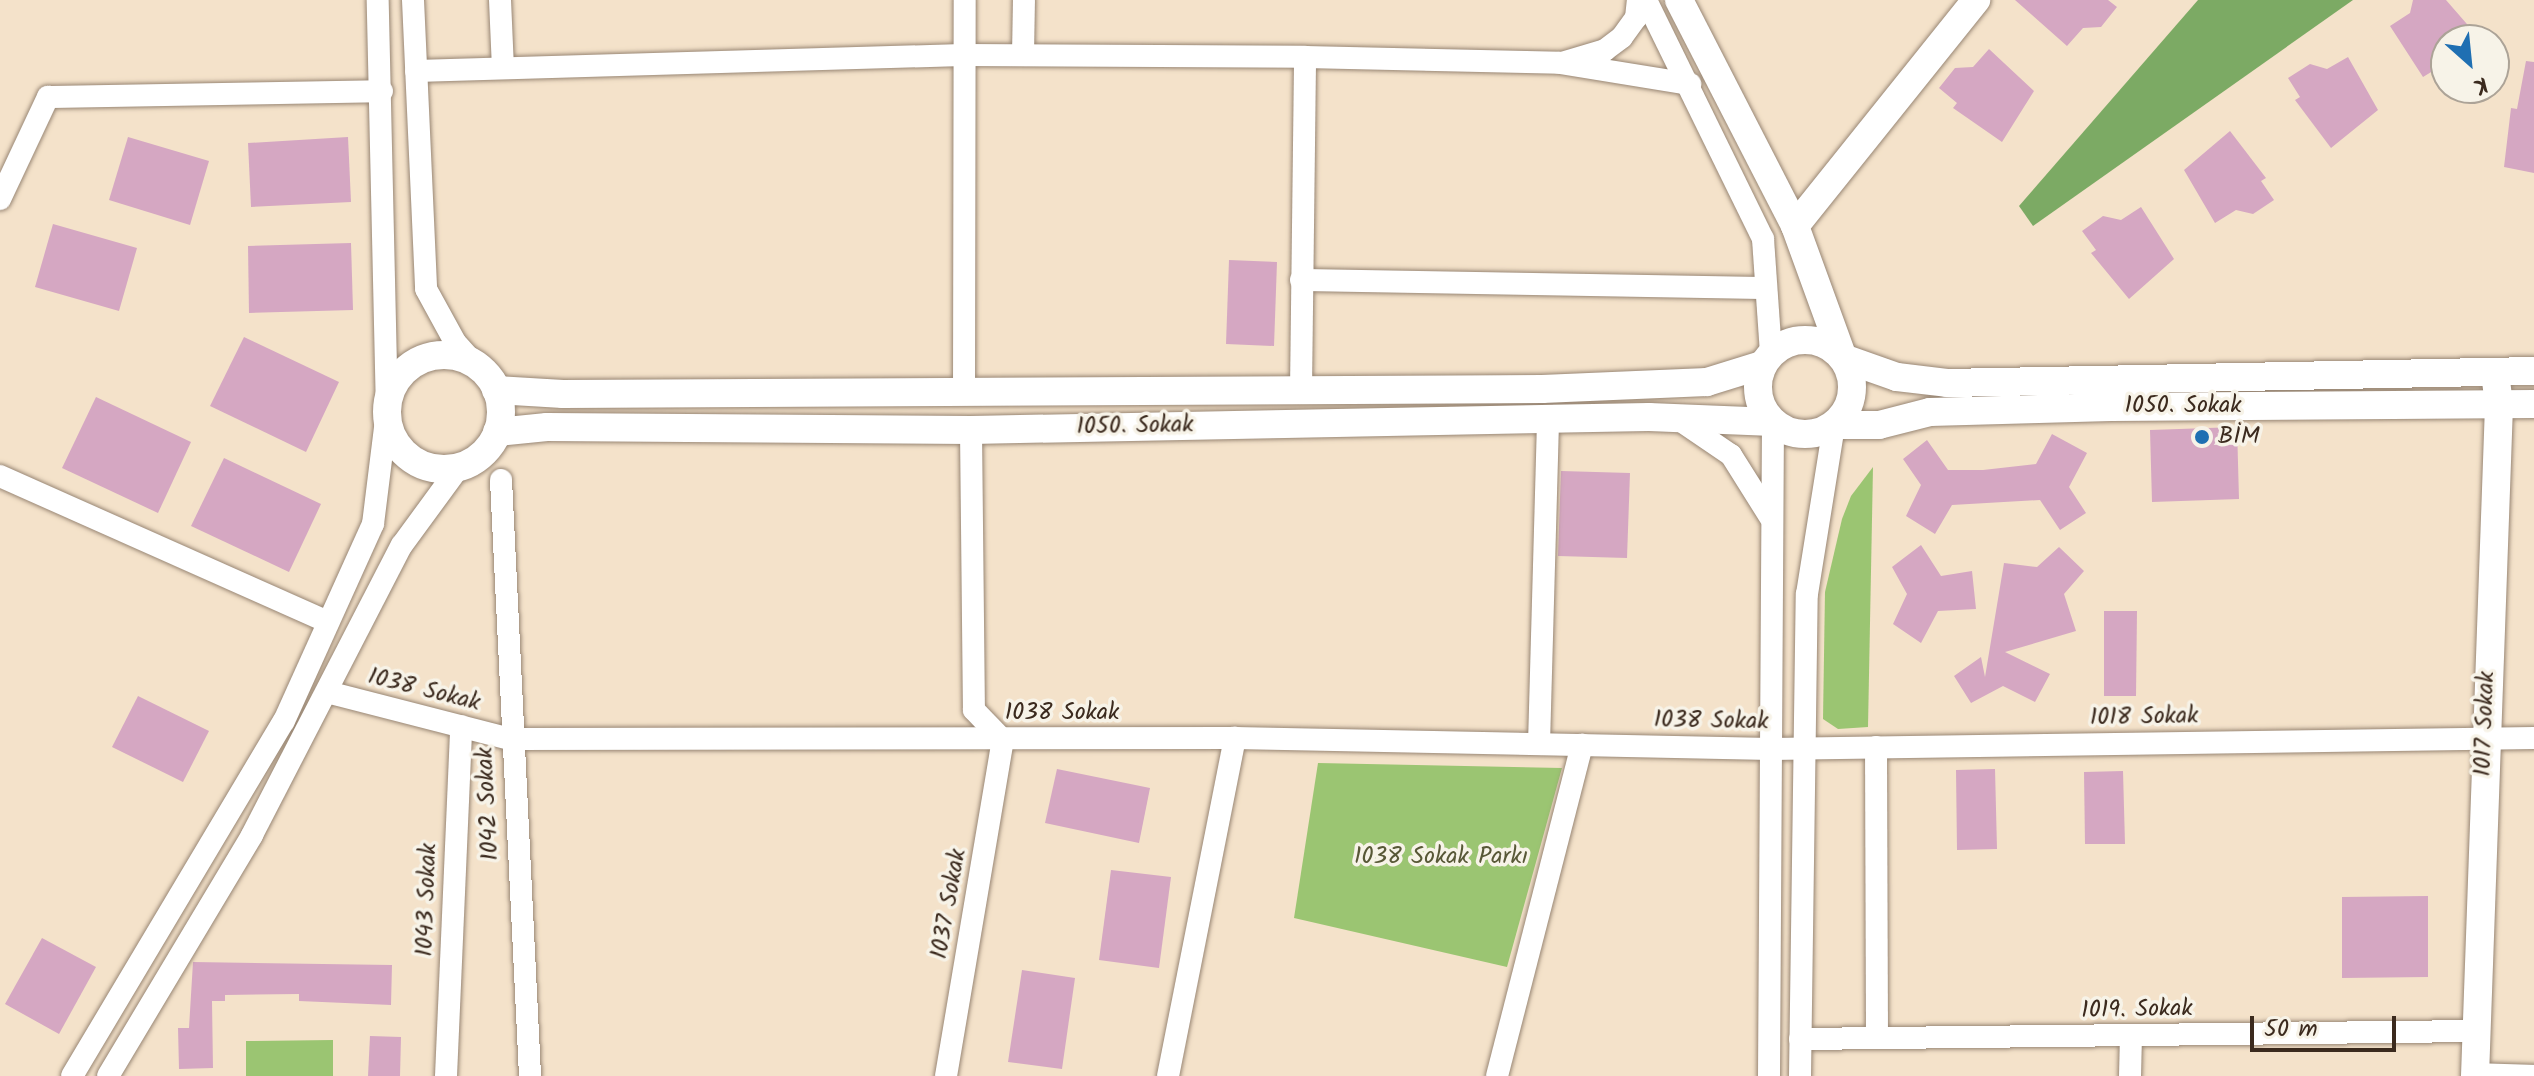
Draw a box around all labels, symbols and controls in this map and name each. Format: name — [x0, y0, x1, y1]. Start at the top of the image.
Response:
north arrow — [2430, 24, 2510, 104]
text: K — [2466, 65, 2494, 103]
street label: 1050. Sokak — [2124, 392, 2242, 420]
street label: 1050. Sokak — [1076, 411, 1194, 441]
place label: BİM — [2218, 423, 2260, 451]
marker: BİM — [2193, 428, 2211, 446]
street label: 1038 Sokak — [365, 662, 483, 718]
street label: 1017 Sokak — [2469, 671, 2501, 777]
street label: 1038 Sokak — [1005, 699, 1119, 727]
street label: 1018 Sokak — [2089, 702, 2199, 732]
street label: 1038 Sokak — [1653, 706, 1769, 736]
street label: 1042 Sokak — [471, 746, 505, 862]
street label: 1043 Sokak — [411, 843, 443, 957]
park label: 1038 Sokak Parkı — [1354, 843, 1528, 871]
street label: 1037 Sokak — [925, 847, 973, 961]
street label: 1019. Sokak — [2081, 995, 2193, 1025]
scale bar — [2254, 1000, 2400, 1050]
text: 50 m — [2264, 1010, 2318, 1049]

